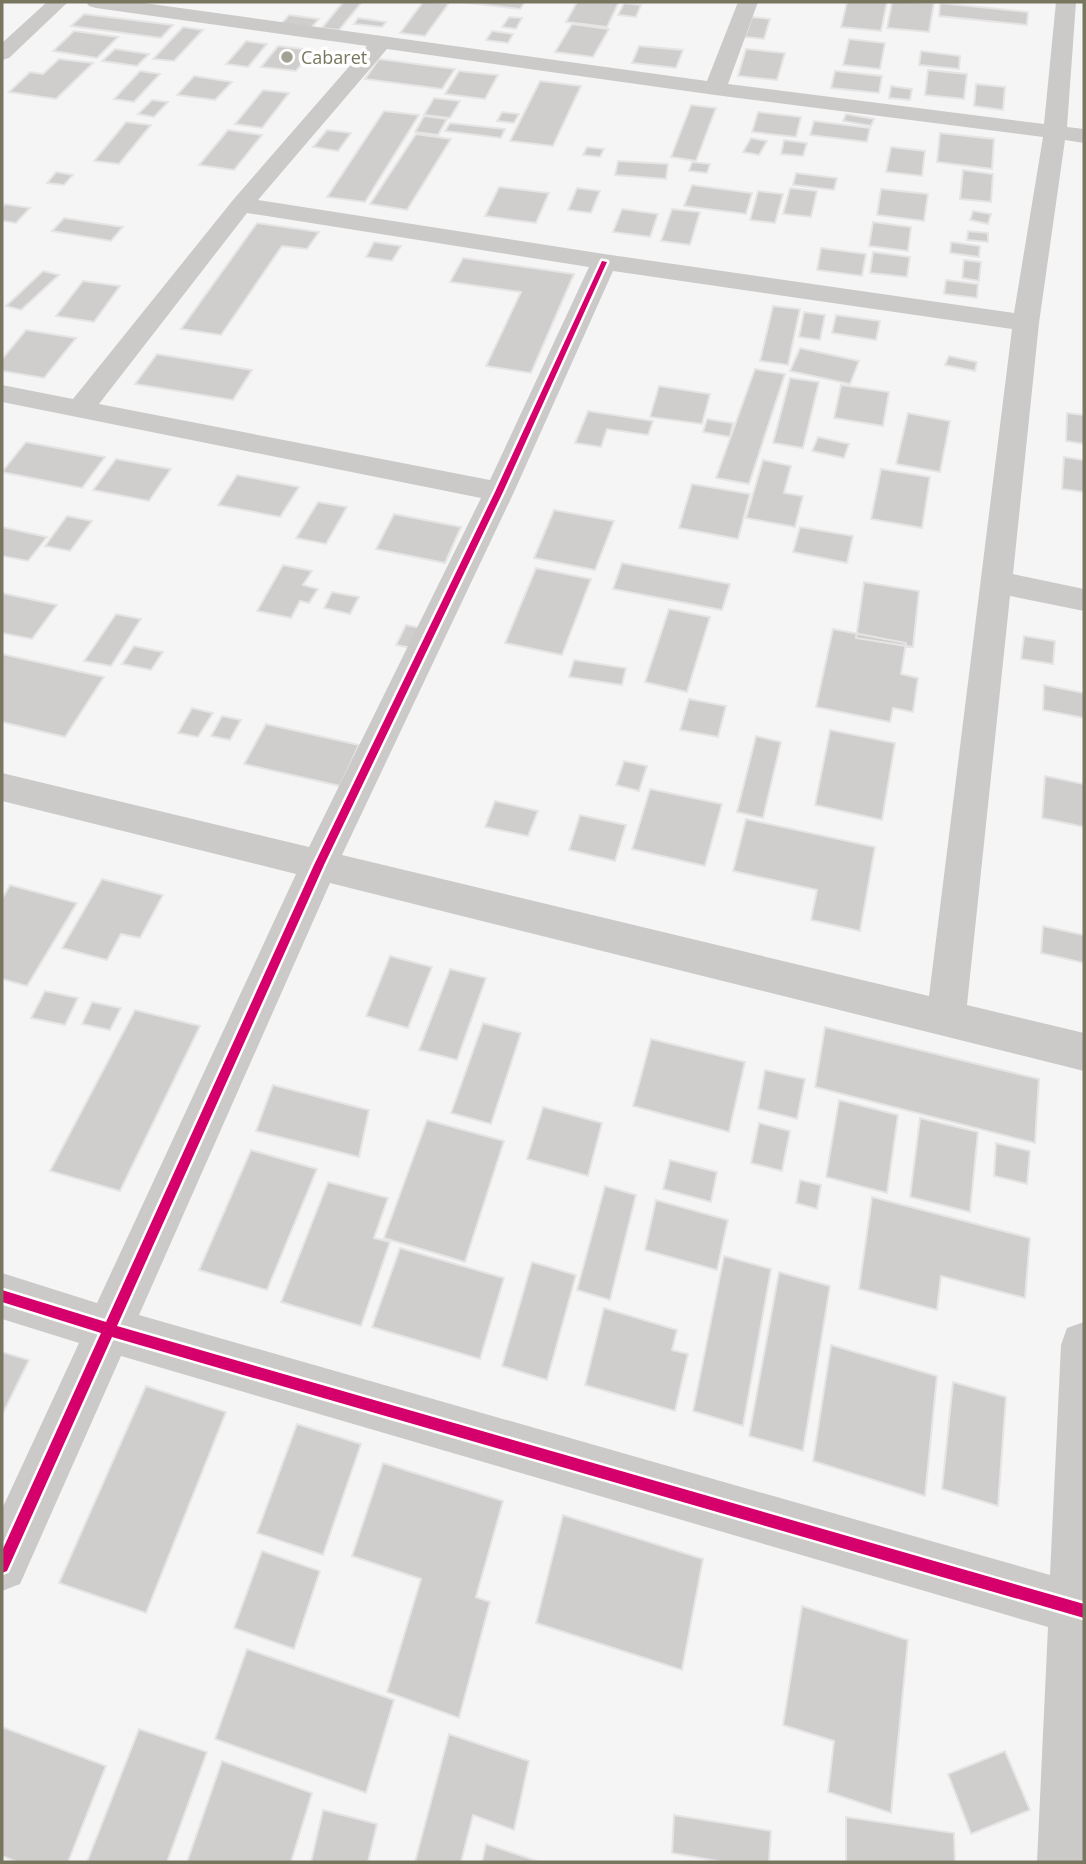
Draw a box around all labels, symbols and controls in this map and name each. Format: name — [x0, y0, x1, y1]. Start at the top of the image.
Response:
place label: Cabaret — [301, 45, 367, 69]
marker: Cabaret — [279, 49, 295, 65]

